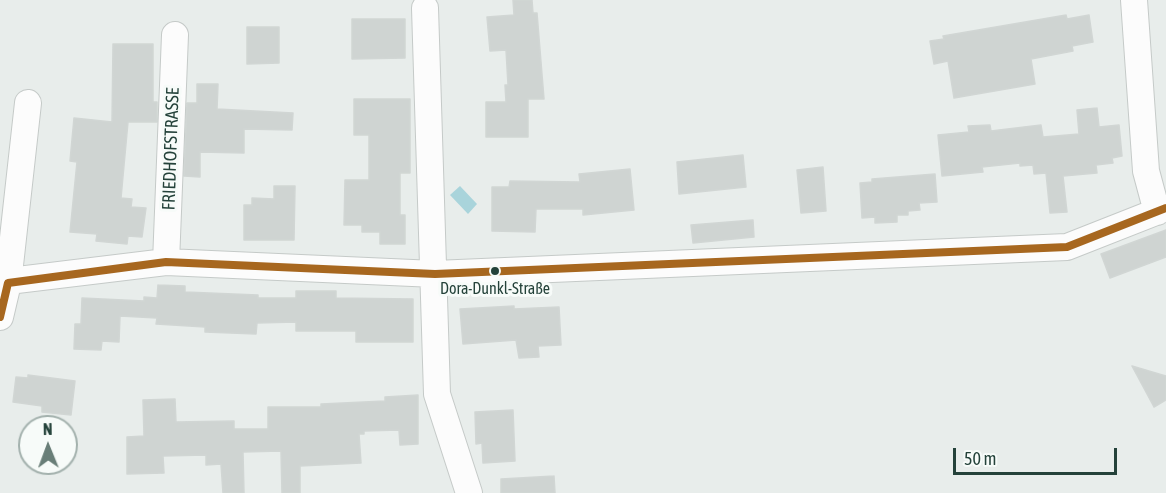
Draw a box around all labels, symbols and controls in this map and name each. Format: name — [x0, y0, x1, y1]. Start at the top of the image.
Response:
street label: FRIEDHOFSTRASSE — [158, 87, 184, 211]
marker: Dora-Dunkl-Straße — [489, 265, 501, 277]
place label: Dora-Dunkl-Straße — [440, 279, 550, 299]
north arrow — [18, 415, 78, 475]
text: N — [43, 420, 53, 438]
scale bar — [956, 436, 1120, 474]
text: 50 m — [964, 448, 996, 469]

